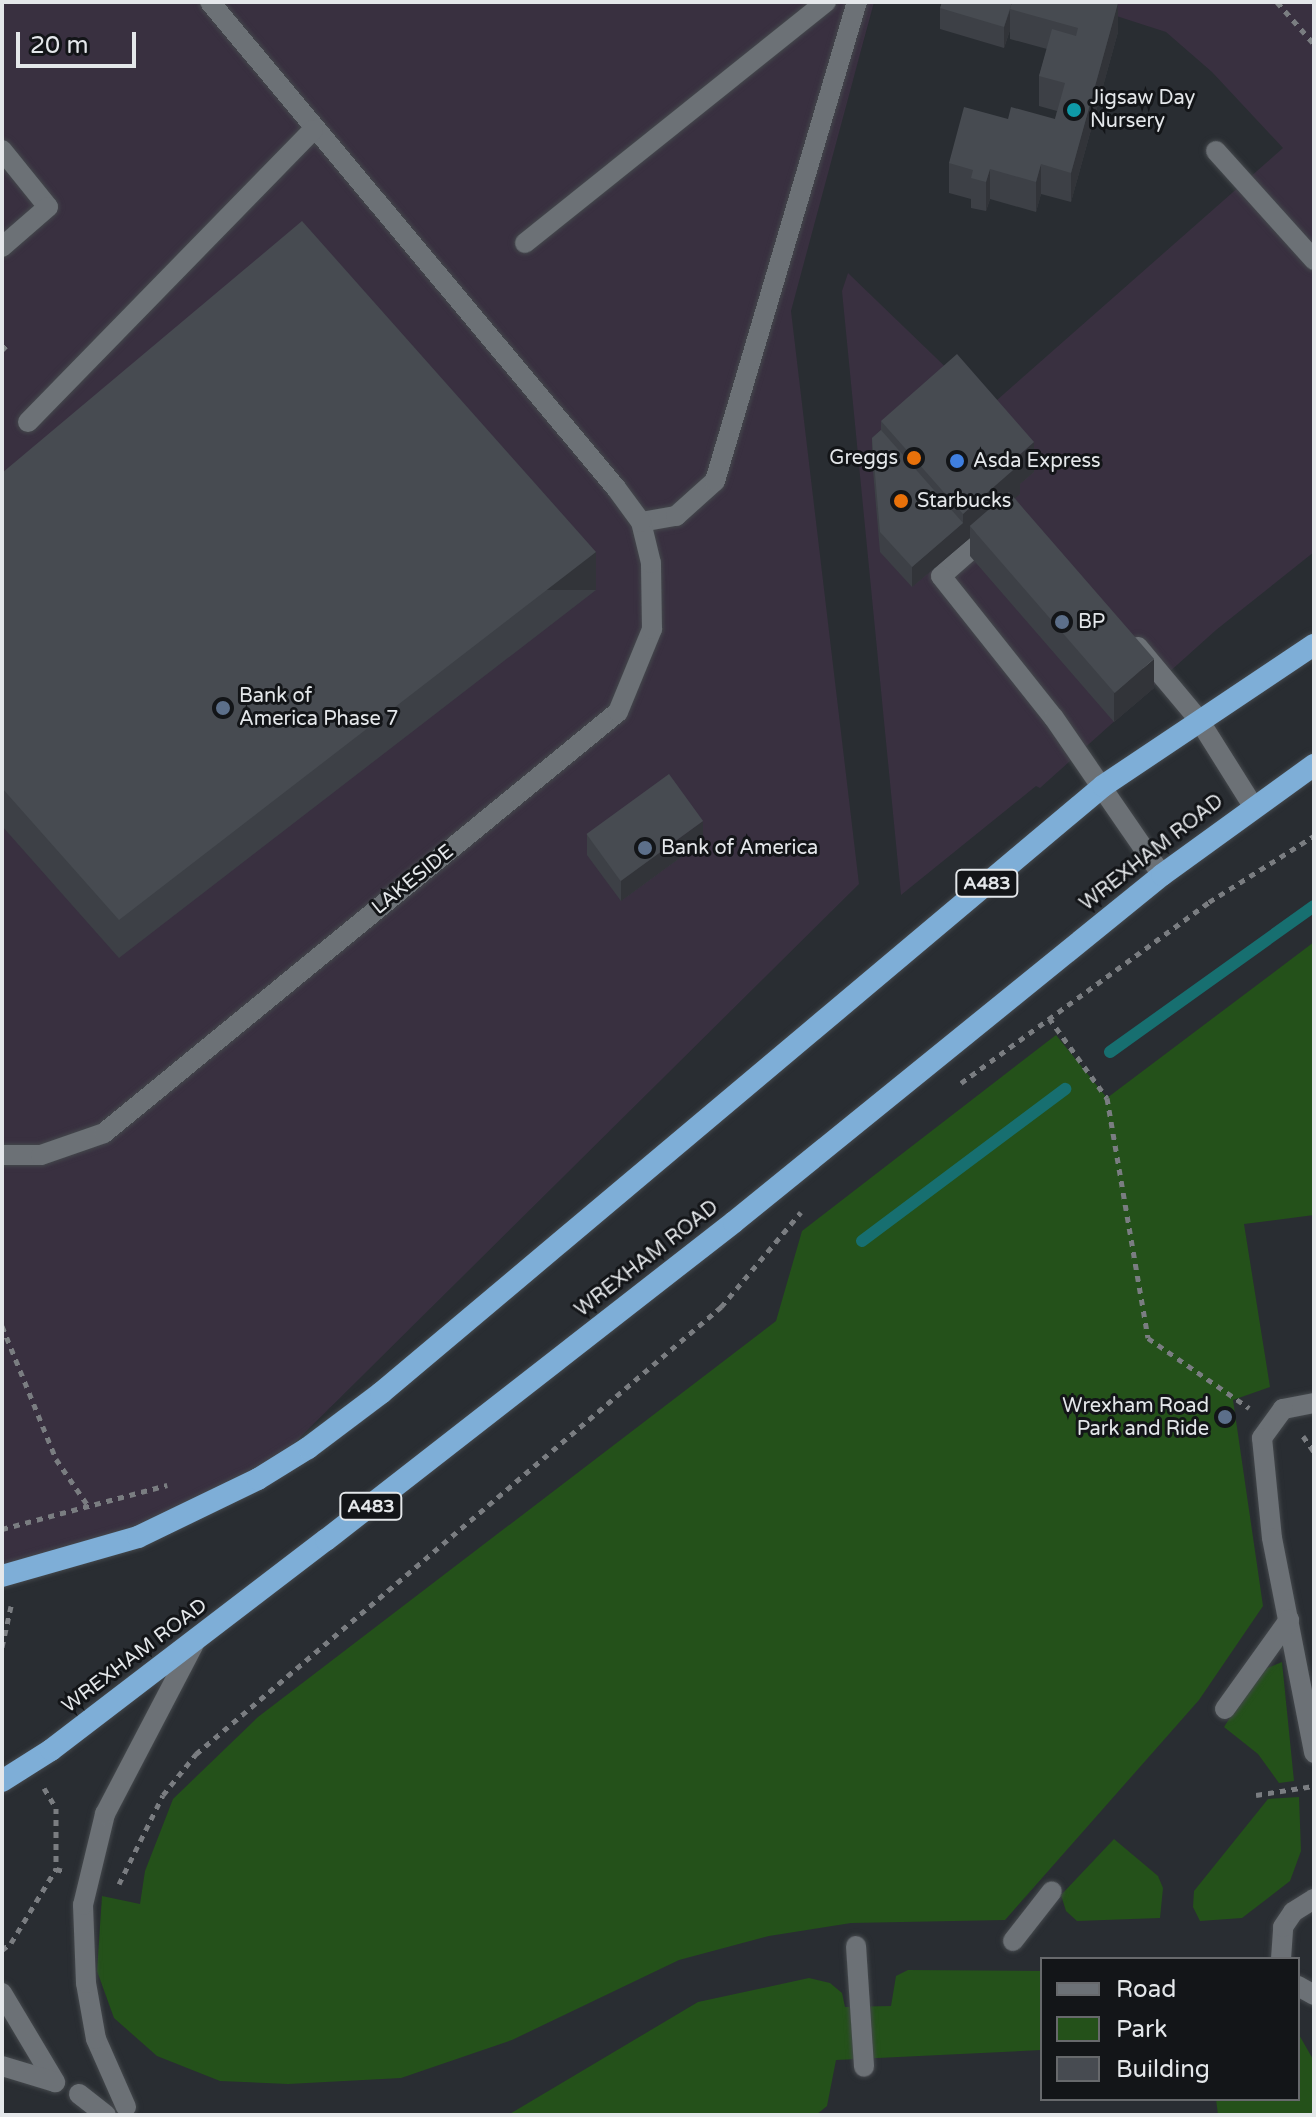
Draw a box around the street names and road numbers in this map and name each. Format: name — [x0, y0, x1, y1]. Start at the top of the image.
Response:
street label: WREXHAM ROAD — [1076, 790, 1228, 916]
street label: LAKESIDE — [367, 840, 459, 920]
road number: A483 — [955, 869, 1019, 897]
street label: WREXHAM ROAD — [571, 1196, 723, 1322]
road number: A483 — [339, 1492, 403, 1520]
street label: WREXHAM ROAD — [58, 1594, 212, 1718]

